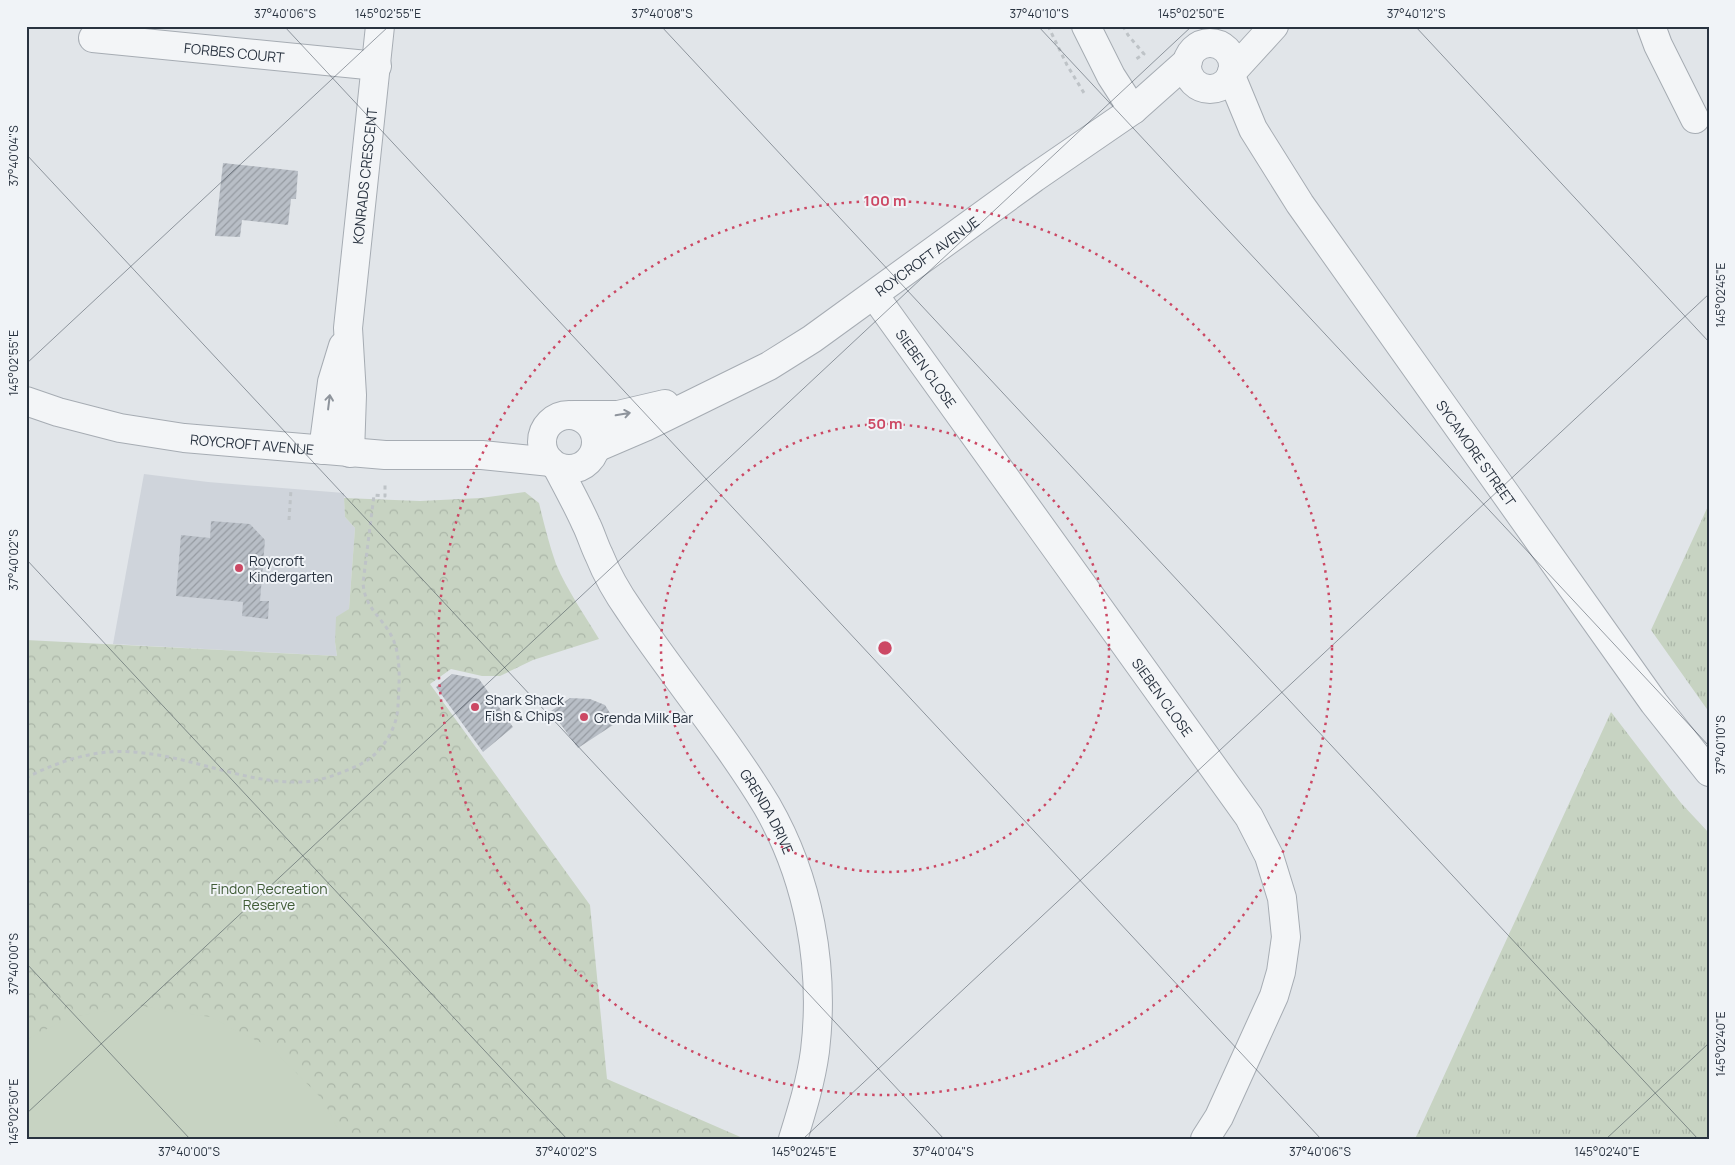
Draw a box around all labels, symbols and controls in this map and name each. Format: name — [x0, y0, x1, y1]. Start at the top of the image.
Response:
text: 37°40'06"S — [254, 5, 316, 22]
text: 145°02'55"E — [355, 5, 421, 22]
text: 37°40'08"S — [631, 5, 693, 22]
text: 37°40'10"S — [1009, 5, 1069, 22]
text: 145°02'50"E — [1158, 5, 1224, 22]
text: 37°40'12"S — [1387, 5, 1445, 22]
street label: FORBES COURT — [183, 38, 286, 66]
street label: KONRADS CRESCENT — [347, 106, 381, 245]
text: 37°40'04"S — [5, 125, 22, 187]
text: 100 m — [864, 190, 906, 211]
street label: ROYCROFT AVENUE — [871, 212, 983, 300]
text: 145°02'45"E — [1712, 262, 1729, 327]
street label: SIEBEN CLOSE — [892, 325, 961, 411]
text: 145°02'55"E — [5, 330, 22, 396]
one-way arrow — [324, 394, 334, 410]
street label: SYCAMORE STREET — [1432, 396, 1521, 510]
one-way arrow — [614, 408, 630, 418]
text: 50 m — [867, 413, 903, 434]
street label: ROYCROFT AVENUE — [189, 429, 315, 458]
text: 37°40'02"S — [5, 529, 22, 591]
place label: Roycroft Kindergarten — [249, 551, 333, 586]
marker: Roycroft Kindergarten — [233, 562, 245, 574]
centre of rings — [876, 639, 894, 657]
street label: SIEBEN CLOSE — [1128, 654, 1198, 740]
place label: Shark Shack Fish & Chips — [485, 690, 565, 725]
marker: Shark Shack Fish & Chips — [469, 701, 481, 713]
place label: Grenda Milk Bar — [594, 708, 693, 727]
marker: Grenda Milk Bar — [578, 711, 590, 723]
text: 37°40'10"S — [1712, 715, 1729, 775]
street label: GRENDA DRIVE — [736, 765, 799, 857]
park label: Findon Recreation Reserve — [210, 879, 328, 914]
text: 37°40'00"S — [5, 933, 22, 995]
text: 145°02'40"E — [1712, 1011, 1729, 1077]
text: 145°02'50"E — [5, 1079, 22, 1145]
text: 37°40'00"S — [158, 1143, 220, 1160]
text: 37°40'02"S — [535, 1143, 597, 1160]
text: 145°02'45"E — [772, 1143, 837, 1160]
text: 37°40'04"S — [912, 1143, 974, 1160]
text: 37°40'06"S — [1289, 1143, 1351, 1160]
text: 145°02'40"E — [1574, 1143, 1640, 1160]

